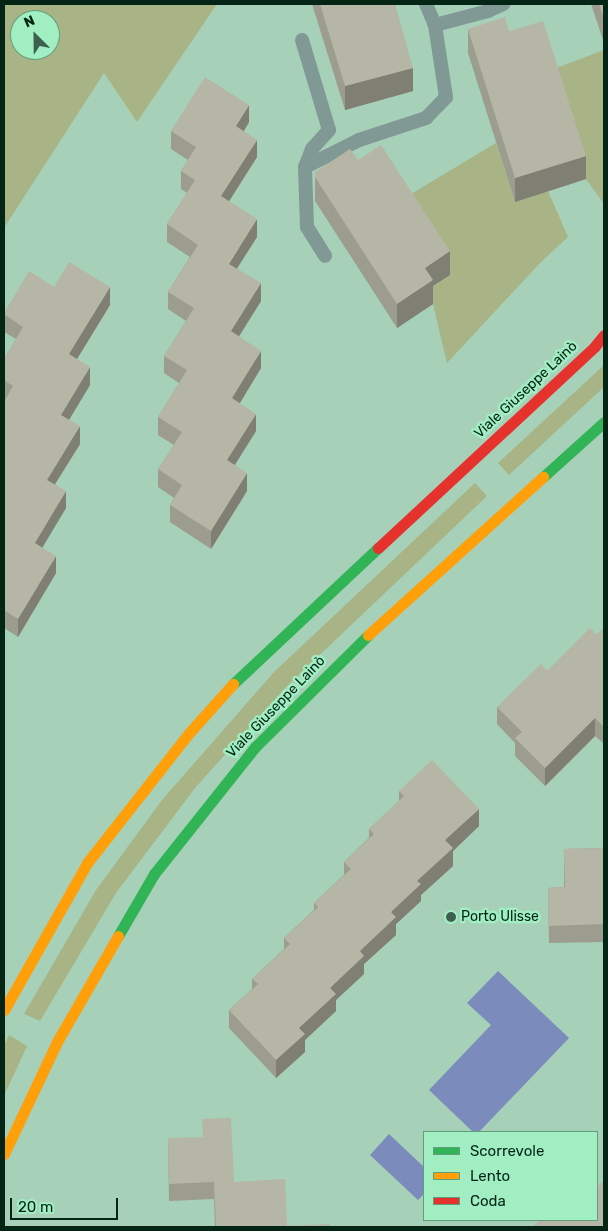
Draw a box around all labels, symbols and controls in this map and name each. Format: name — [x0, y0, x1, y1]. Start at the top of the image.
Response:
north arrow — [10, 10, 60, 60]
text: N — [21, 12, 37, 31]
street label: Viale Giuseppe Lainò — [471, 338, 581, 442]
street label: Viale Giuseppe Lainò — [223, 653, 329, 761]
place label: Porto Ulisse — [461, 909, 539, 925]
marker: Porto Ulisse — [445, 911, 457, 923]
legend — [423, 1131, 598, 1221]
text: Scorrevole — [470, 1142, 544, 1160]
text: Lento — [470, 1167, 510, 1185]
scale bar — [12, 1188, 120, 1220]
text: Coda — [470, 1192, 506, 1210]
text: 20 m — [18, 1198, 53, 1216]

